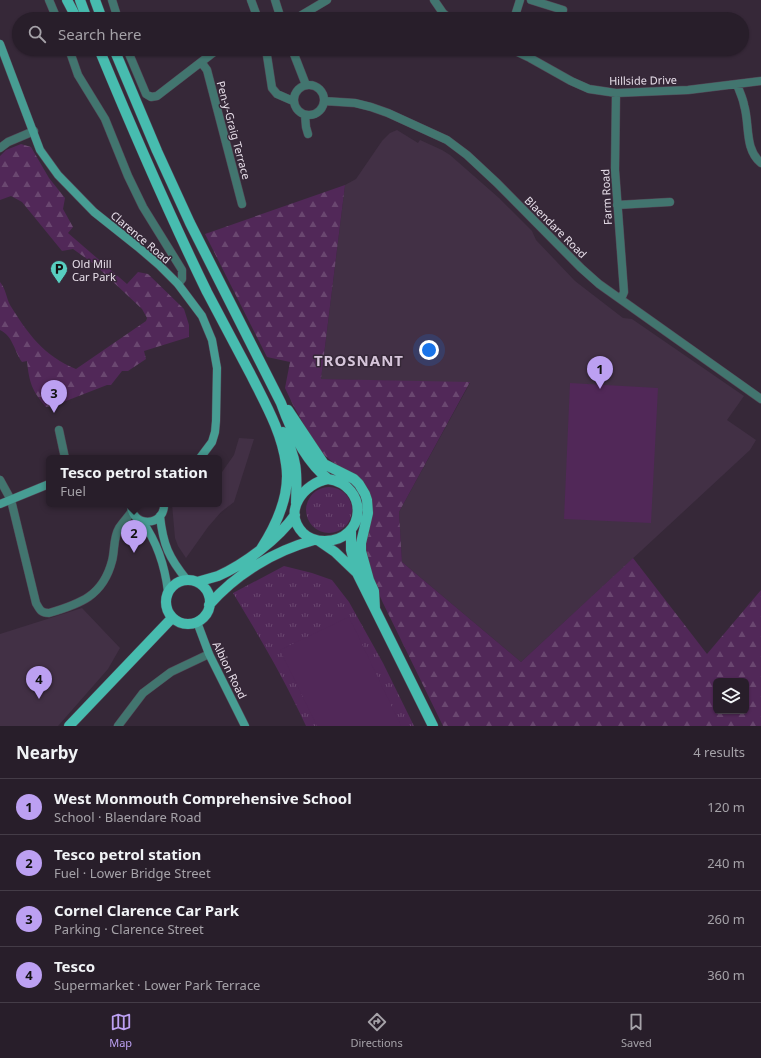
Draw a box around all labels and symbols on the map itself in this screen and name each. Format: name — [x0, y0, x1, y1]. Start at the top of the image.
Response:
street label: Hillside Drive — [609, 72, 677, 88]
street label: Pen-y-Graig Terrace — [214, 79, 254, 181]
street label: Farm Road — [597, 169, 615, 225]
street label: Blaendare Road — [522, 193, 590, 261]
street label: Clarence Road — [108, 207, 174, 267]
place label: Old Mill Car Park — [72, 256, 116, 284]
parking icon: Old Mill Car Park — [49, 259, 69, 284]
your location — [419, 340, 439, 360]
district label: TROSNANT — [314, 350, 404, 370]
pin: 1 — [587, 356, 613, 389]
pin: 3 — [41, 380, 67, 413]
pin: 2 — [121, 520, 147, 553]
street label: Albion Road — [210, 639, 250, 701]
pin: 4 — [26, 666, 52, 699]

